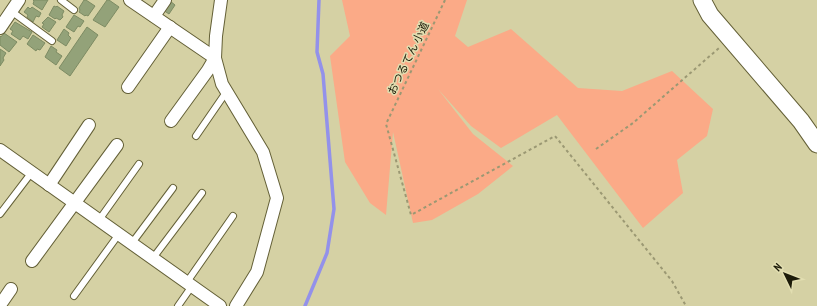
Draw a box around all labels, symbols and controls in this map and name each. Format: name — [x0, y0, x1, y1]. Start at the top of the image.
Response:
street label: おつるてん 小道 — [384, 19, 432, 97]
north arrow — [765, 254, 805, 294]
text: N — [771, 260, 785, 274]

